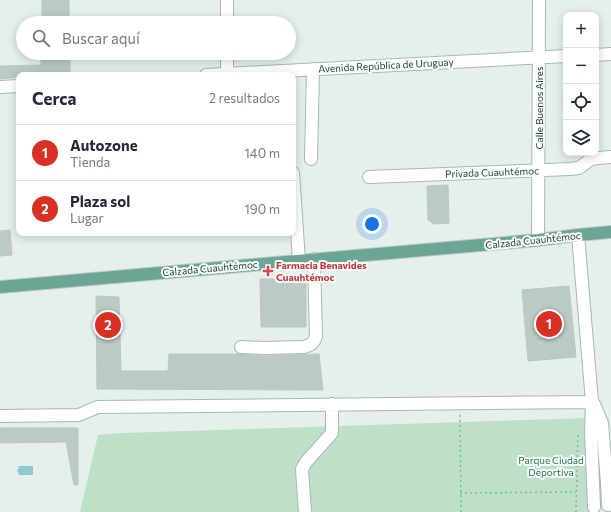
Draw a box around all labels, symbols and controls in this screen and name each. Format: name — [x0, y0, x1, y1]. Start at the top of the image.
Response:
map controls — [563, 12, 599, 156]
button: + — [563, 12, 599, 48]
search box — [16, 16, 296, 60]
icon: search — [30, 27, 52, 49]
text: Buscar aquí — [62, 29, 140, 47]
button: − — [563, 48, 599, 84]
street label: Avenida República de Uruguay — [318, 55, 454, 75]
street label: Calle Buenos Aires — [533, 66, 545, 149]
button: locate — [563, 84, 599, 120]
text: Cerca — [32, 88, 77, 109]
text: 2 resultados — [209, 90, 280, 106]
button: layers — [563, 120, 599, 156]
text: Autozone — [70, 136, 138, 154]
text: 1 — [42, 145, 48, 161]
text: 140 m — [244, 145, 280, 161]
text: Tienda — [70, 154, 110, 170]
street label: Privada Cuauhtémoc — [445, 164, 539, 180]
text: Plaza sol — [70, 192, 130, 210]
text: 2 — [41, 201, 49, 217]
text: 190 m — [244, 201, 280, 217]
text: Lugar — [70, 210, 104, 226]
your location — [362, 214, 382, 234]
street label: Calzada Cuauhtémoc — [485, 229, 581, 251]
street label: Calzada Cuauhtémoc — [162, 258, 258, 278]
place label: Farmacia Benavides Cuauhtémoc — [276, 259, 367, 283]
marker: Farmacia Benavides Cuauhtémoc — [263, 266, 273, 276]
pin: 1 — [536, 309, 562, 339]
pin: 2 — [95, 310, 121, 340]
park label: Parque Ciudad Deportiva — [518, 454, 584, 478]

